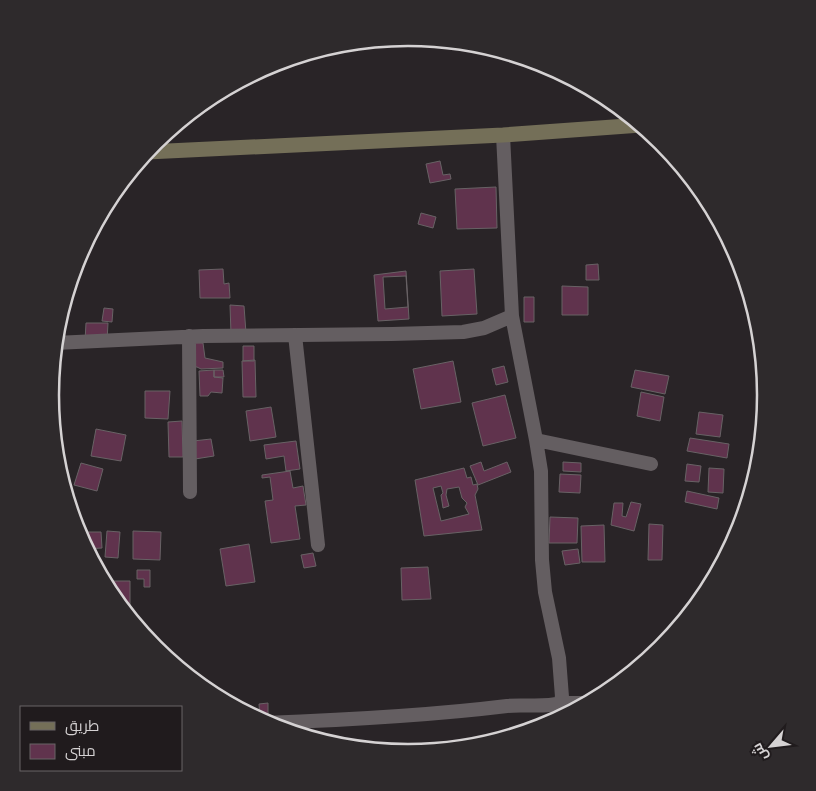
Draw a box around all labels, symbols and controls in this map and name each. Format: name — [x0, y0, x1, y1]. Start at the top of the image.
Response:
legend — [20, 706, 182, 771]
text: طريق — [65, 719, 99, 736]
north arrow — [746, 721, 796, 771]
text: ش — [748, 740, 772, 764]
text: مبنى — [65, 744, 96, 761]

